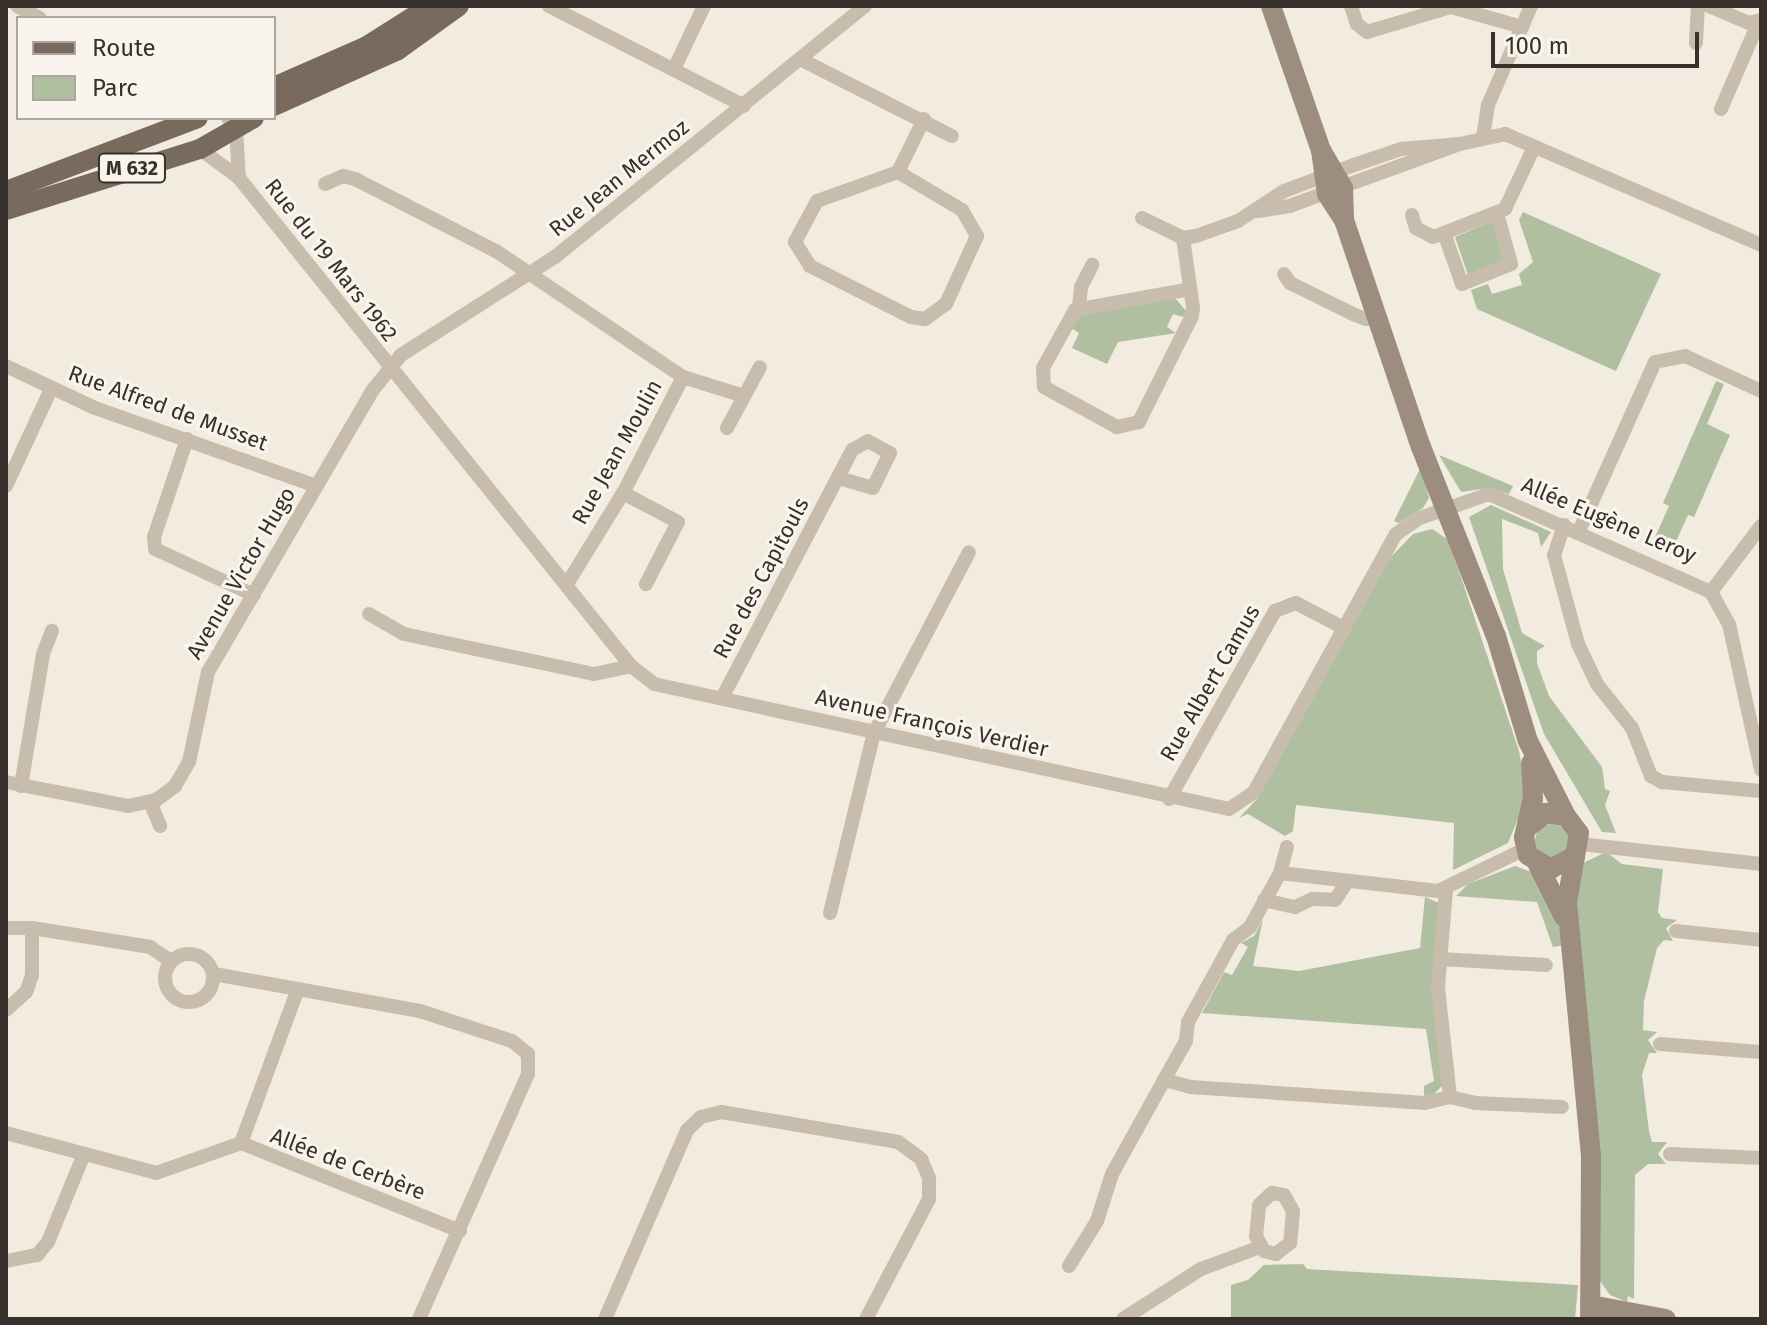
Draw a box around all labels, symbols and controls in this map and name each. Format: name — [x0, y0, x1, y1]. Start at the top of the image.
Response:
legend — [16, 16, 276, 120]
scale bar — [1495, 16, 1703, 66]
text: 100 m — [1505, 32, 1569, 60]
text: Route — [92, 34, 156, 62]
text: Parc — [92, 74, 138, 102]
street label: Rue Jean Mermoz — [544, 114, 694, 242]
road number: M 632 — [96, 152, 168, 184]
street label: Rue du 19 Mars 1962 — [259, 173, 403, 347]
street label: Rue Alfred de Musset — [65, 360, 271, 456]
street label: Rue Jean Moulin — [566, 375, 668, 529]
street label: Allée Eugène Leroy — [1518, 471, 1700, 569]
street label: Avenue Victor Hugo — [181, 482, 301, 664]
street label: Rue des Capitouls — [707, 493, 815, 663]
street label: Rue Albert Camus — [1154, 600, 1266, 766]
street label: Avenue François Verdier — [813, 683, 1051, 763]
street label: Allée de Cerbère — [267, 1122, 429, 1206]

